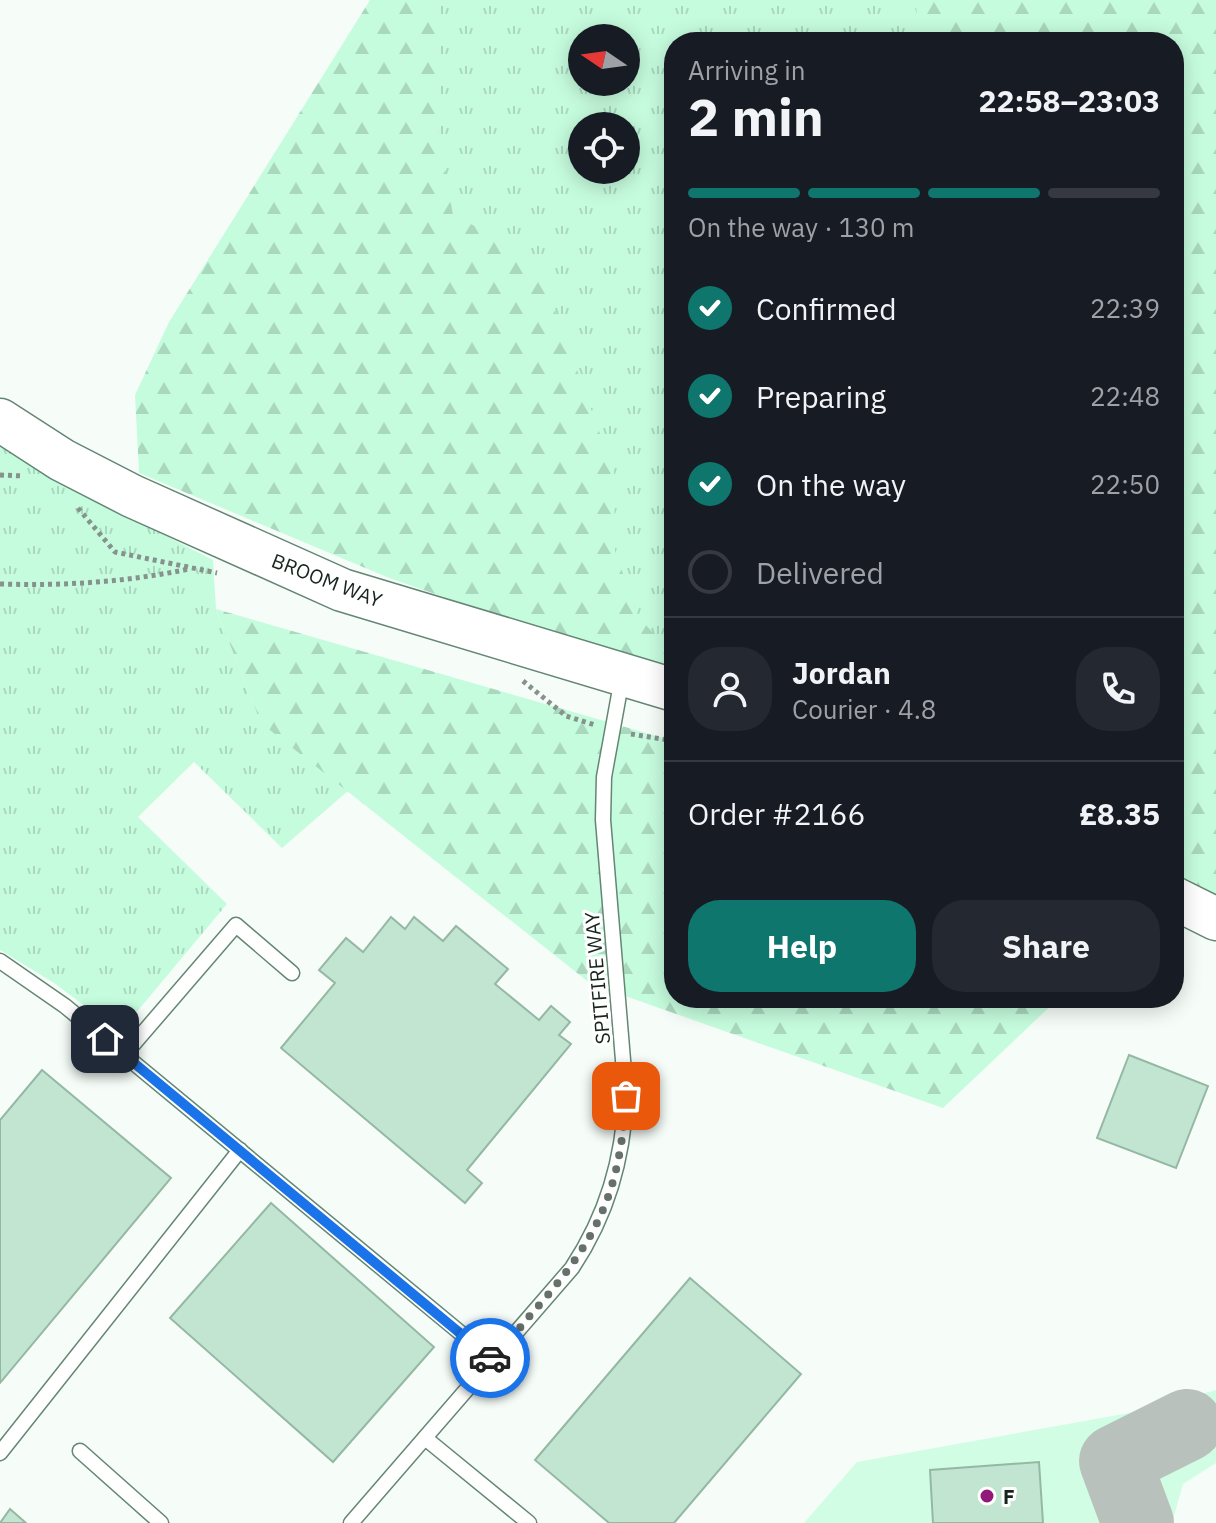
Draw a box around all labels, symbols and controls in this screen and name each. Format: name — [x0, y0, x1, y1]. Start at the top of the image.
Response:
north arrow — [568, 24, 640, 96]
map controls — [568, 24, 640, 184]
text: Arriving in — [688, 53, 805, 87]
text: 22:58–23:03 — [979, 81, 1160, 120]
text: 2 min — [688, 83, 824, 150]
button: locate — [568, 112, 640, 184]
text: On the way · 130 m — [688, 210, 914, 244]
icon: check — [688, 286, 732, 330]
text: Confirmed — [756, 289, 897, 328]
text: 22:39 — [1090, 291, 1160, 325]
icon: check — [688, 374, 732, 418]
text: Preparing — [756, 377, 886, 416]
text: 22:48 — [1090, 379, 1160, 413]
icon: check — [688, 462, 732, 506]
text: On the way — [756, 465, 906, 504]
text: 22:50 — [1090, 467, 1160, 501]
street label: BROOM WAY — [268, 547, 386, 613]
text: Delivered — [756, 553, 884, 592]
button: person — [688, 647, 772, 731]
button: phone — [1076, 647, 1160, 731]
text: Jordan — [792, 653, 891, 692]
text: Courier · 4.8 — [792, 692, 936, 726]
text: Order #2166 — [688, 794, 865, 833]
text: £8.35 — [1079, 794, 1160, 833]
button: Help — [688, 900, 916, 992]
button: Share — [932, 900, 1160, 992]
street label: SPITFIRE WAY — [578, 911, 616, 1045]
pin — [71, 1005, 139, 1073]
icon: home — [83, 1017, 127, 1061]
pin — [592, 1062, 660, 1130]
icon: bag — [604, 1074, 648, 1118]
courier — [450, 1318, 530, 1398]
icon: car — [468, 1336, 512, 1380]
place label: F — [1003, 1483, 1015, 1510]
marker: F — [978, 1487, 996, 1505]

